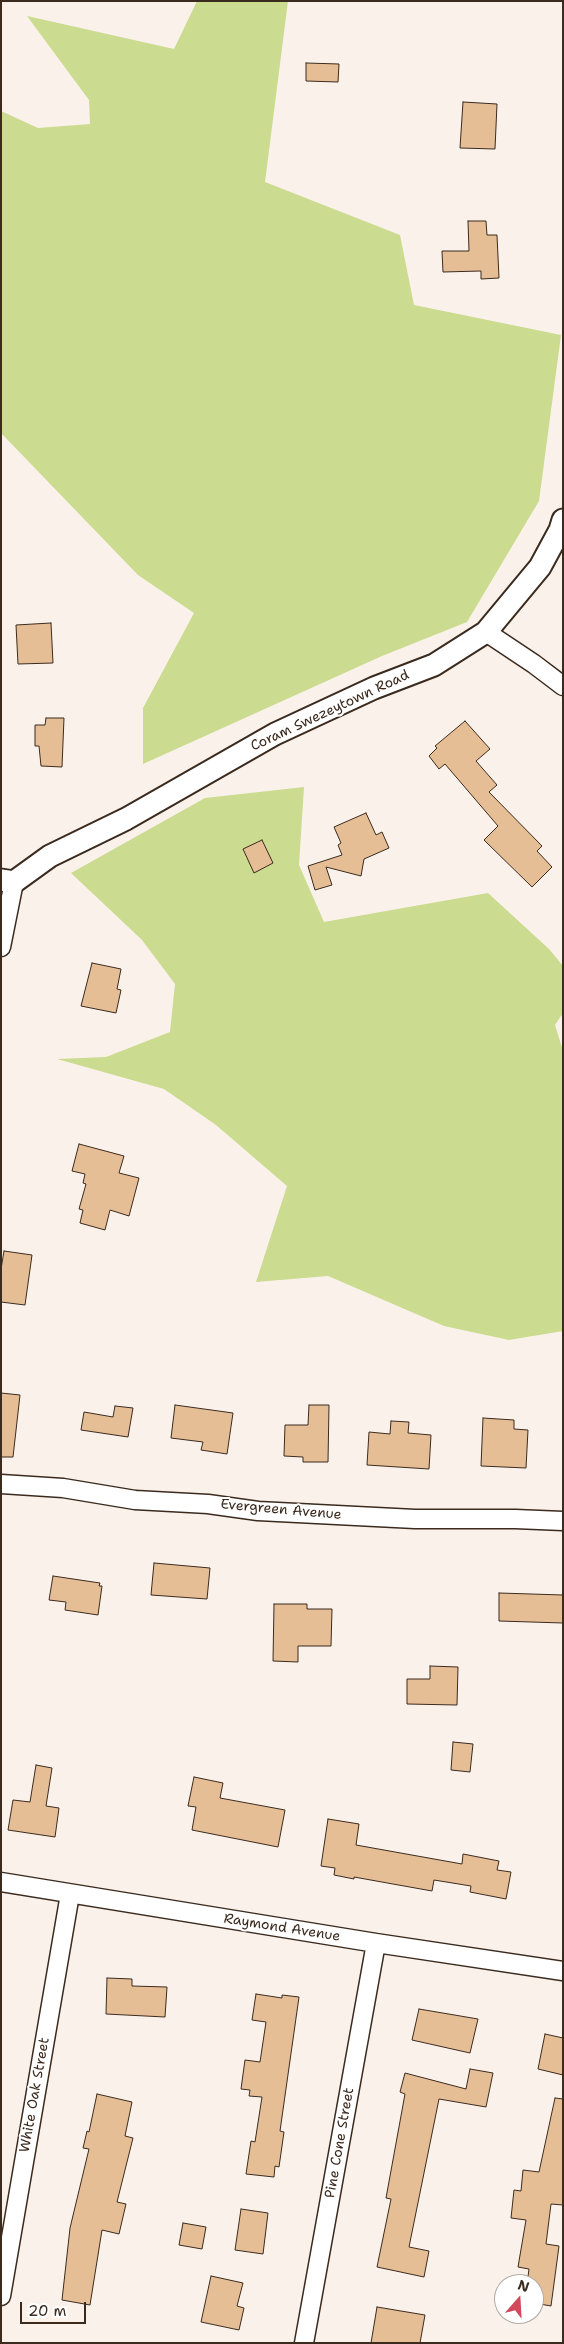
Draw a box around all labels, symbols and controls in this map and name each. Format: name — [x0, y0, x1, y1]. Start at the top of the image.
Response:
street label: Coram Swezeytown Road — [248, 667, 412, 755]
street label: Evergreen Avenue — [220, 1496, 342, 1524]
street label: Raymond Avenue — [223, 1910, 341, 1946]
street label: White Oak Street — [17, 2036, 53, 2154]
street label: Pine Cone Street — [322, 2086, 358, 2200]
north arrow — [494, 2274, 544, 2324]
text: N — [515, 2275, 532, 2296]
scale bar — [22, 2292, 89, 2324]
text: 20 m — [28, 2301, 67, 2321]

